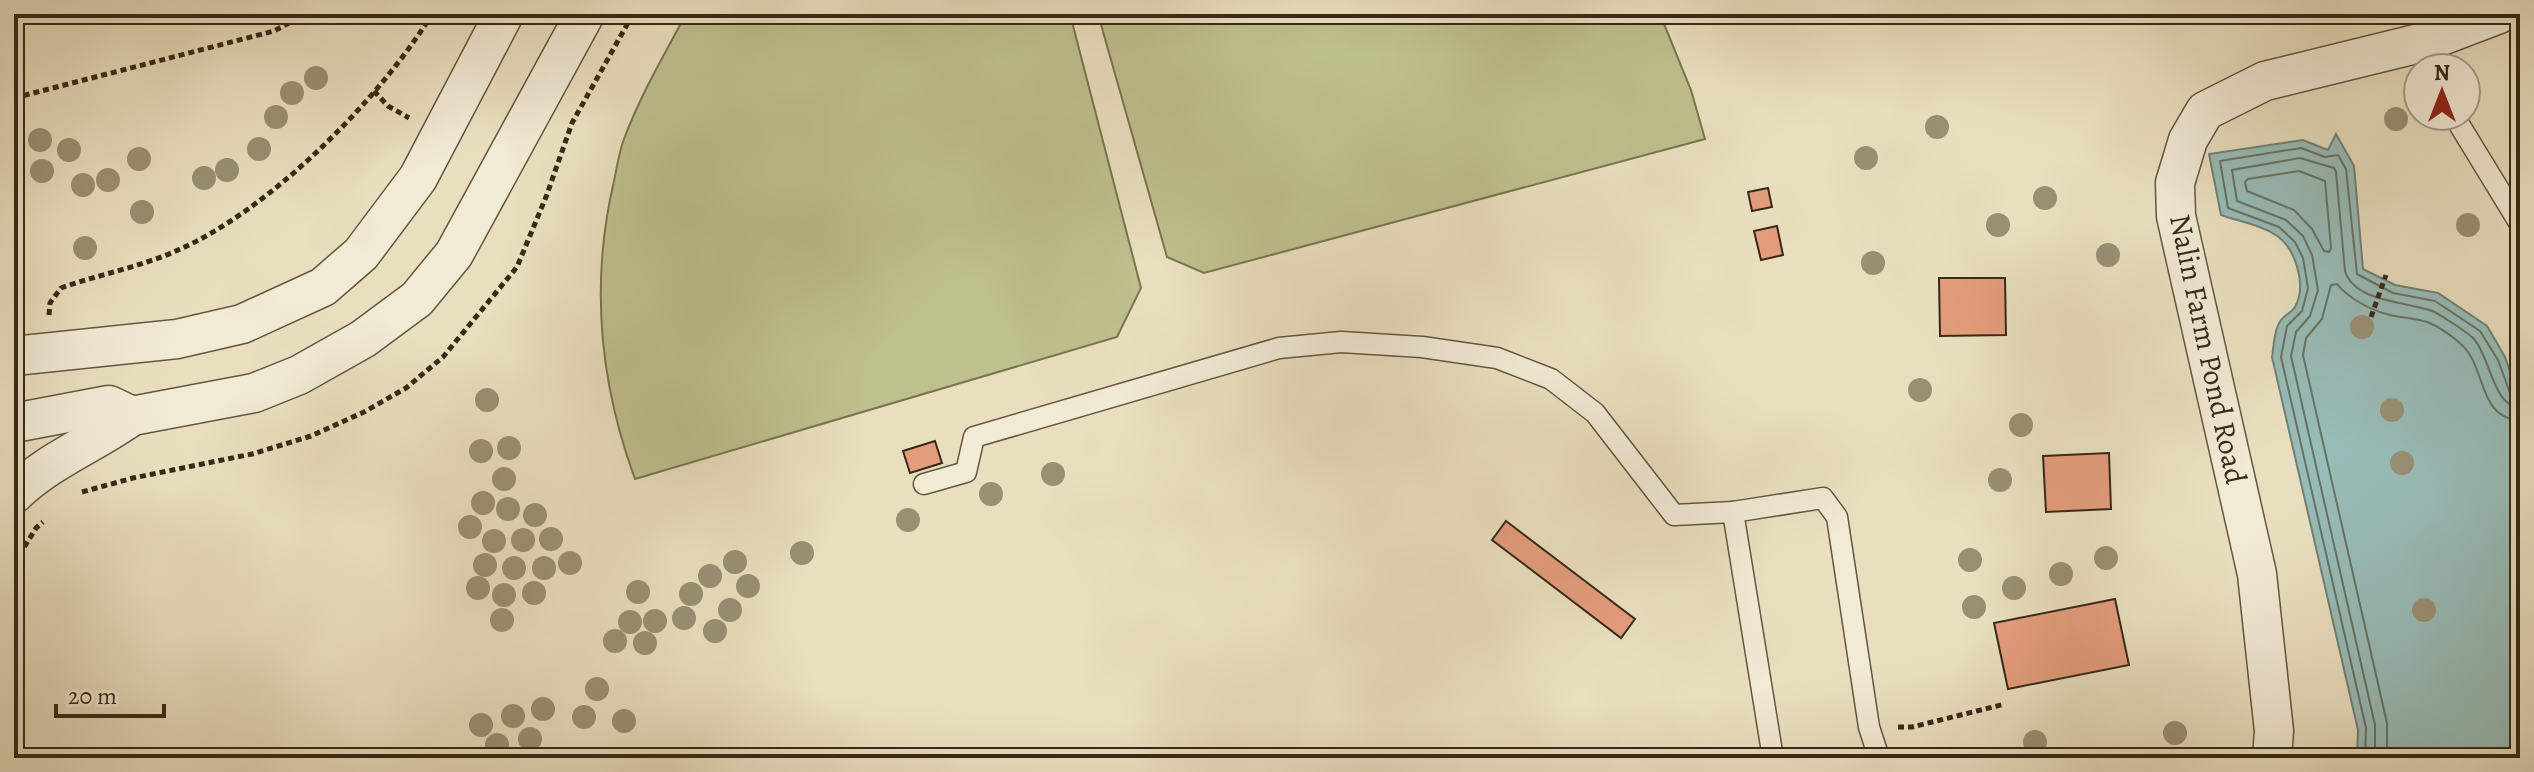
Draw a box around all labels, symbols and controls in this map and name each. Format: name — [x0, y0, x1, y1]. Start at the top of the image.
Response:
north arrow — [2402, 52, 2482, 132]
text: N — [2434, 58, 2450, 88]
street label: Nalin Farm Pond Road — [2160, 211, 2256, 488]
scale bar — [56, 668, 164, 718]
text: 20 m — [68, 680, 117, 712]

